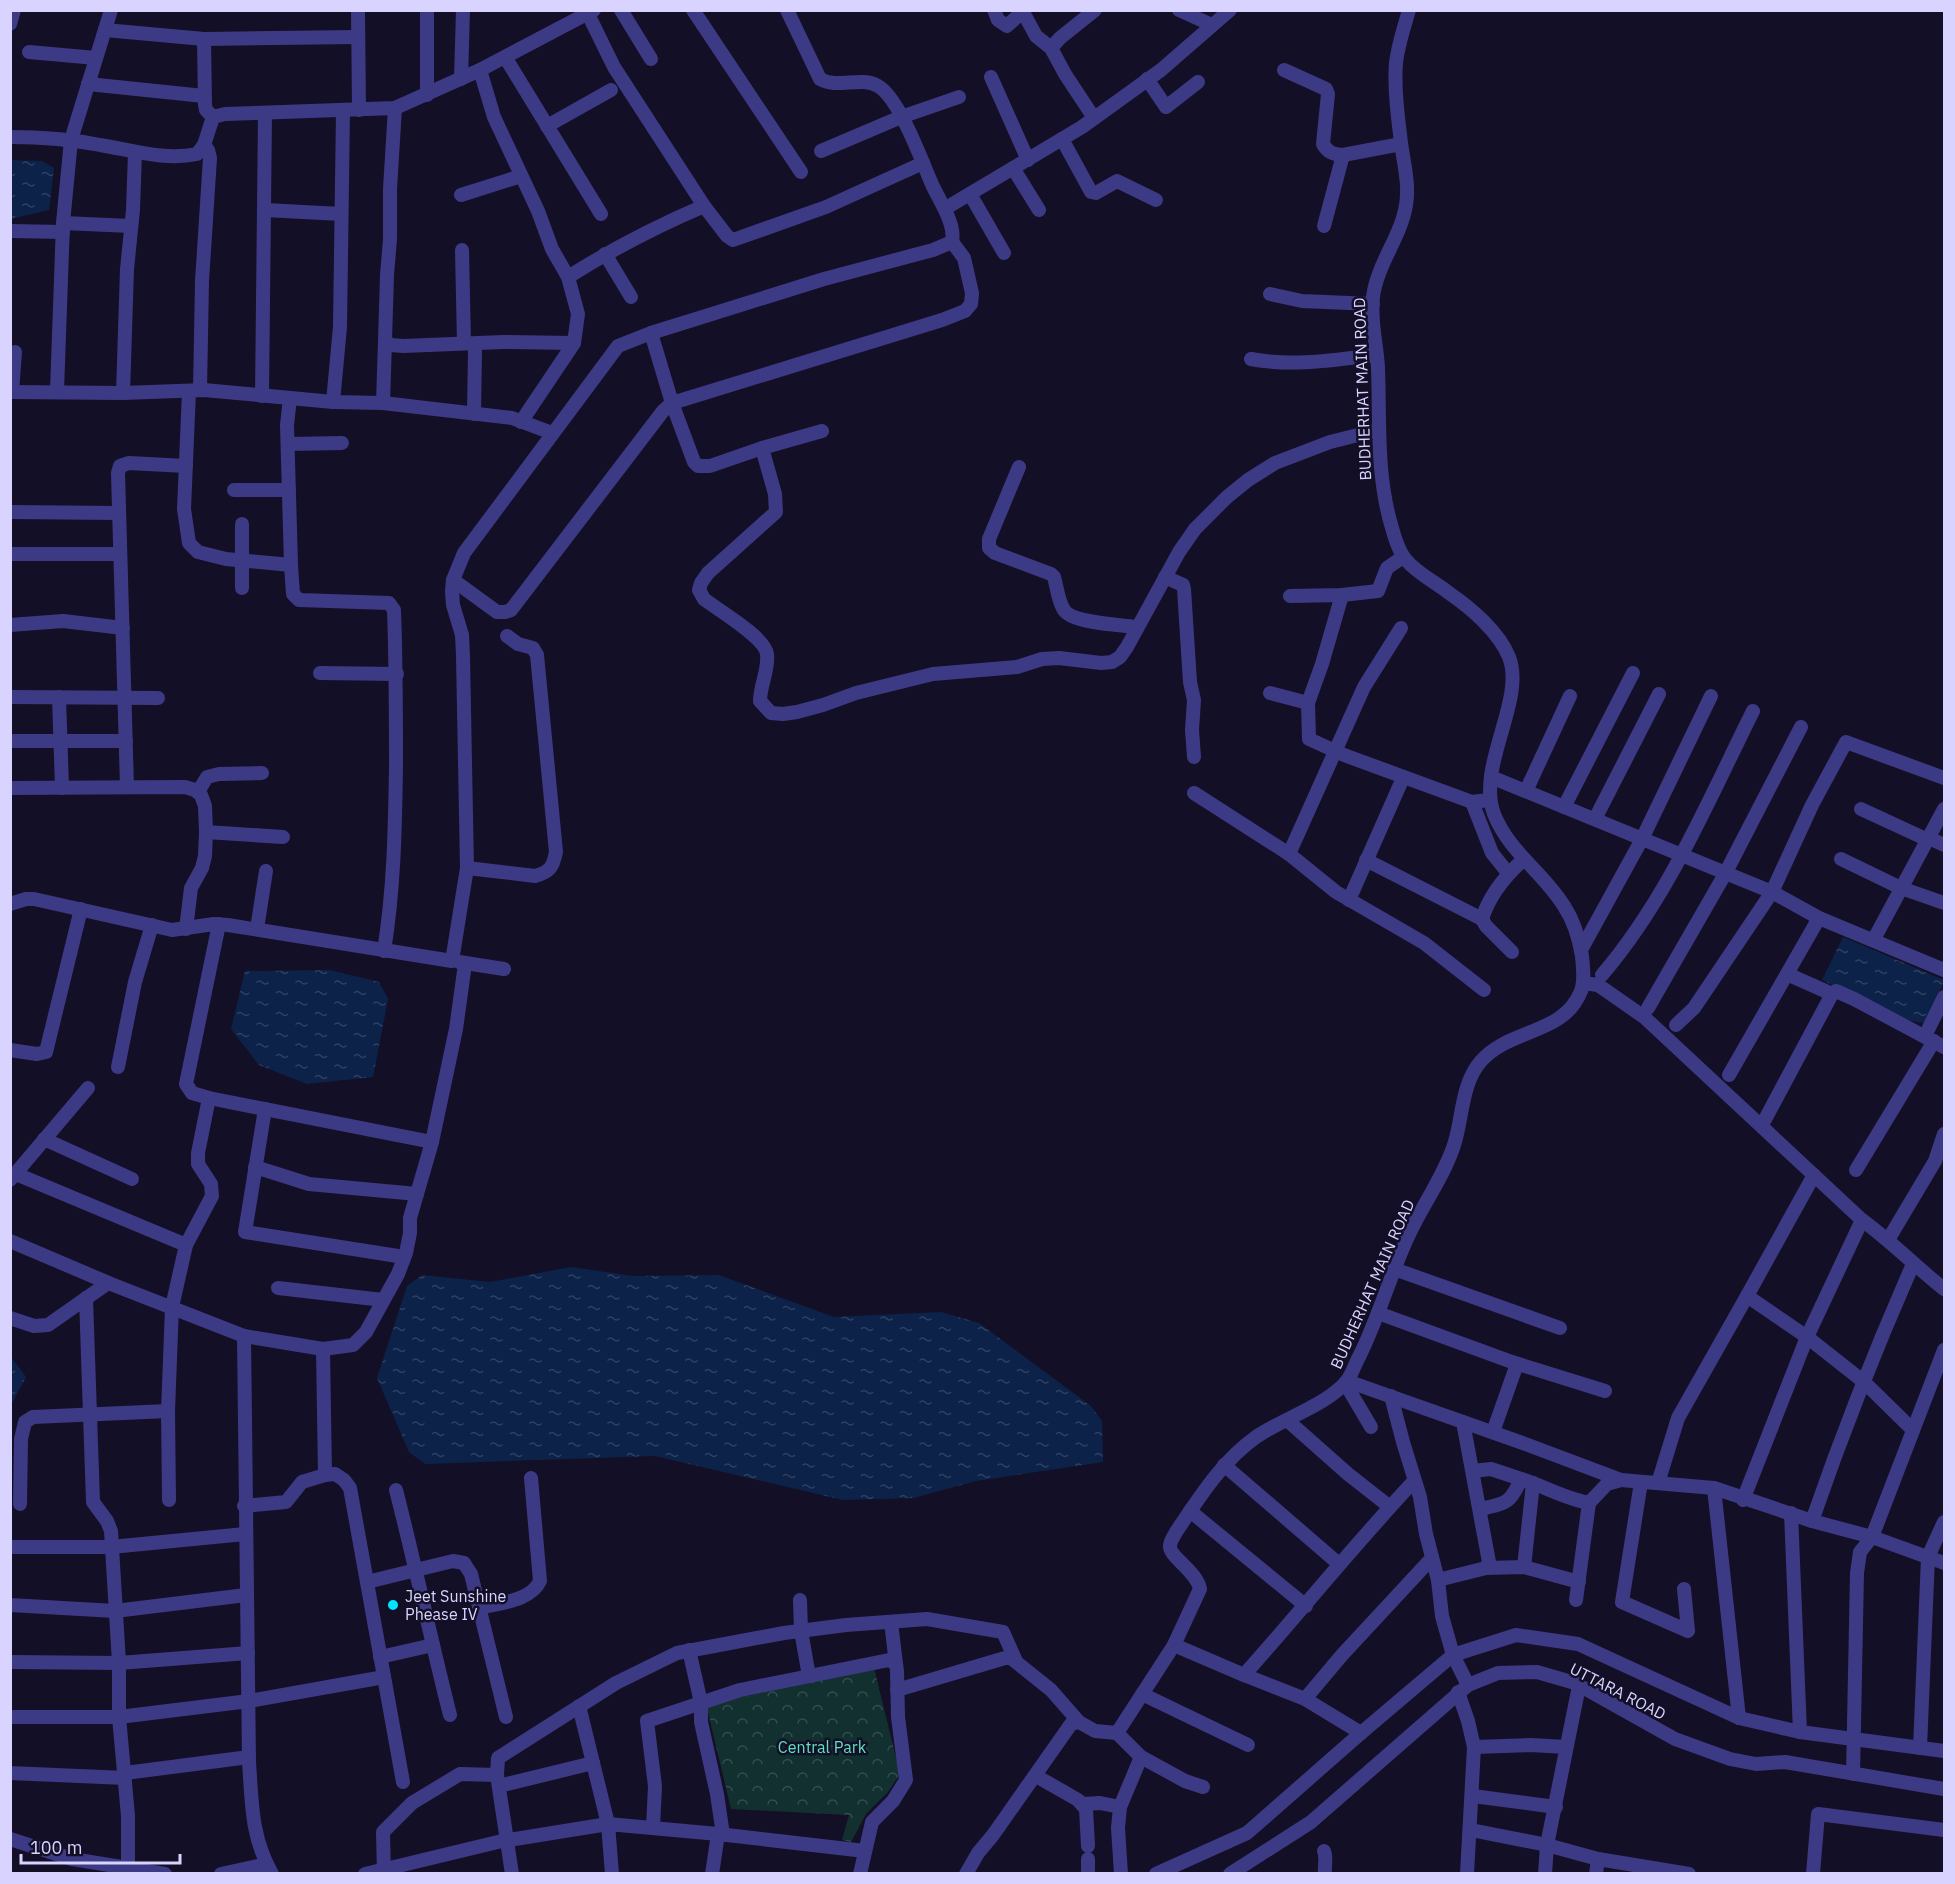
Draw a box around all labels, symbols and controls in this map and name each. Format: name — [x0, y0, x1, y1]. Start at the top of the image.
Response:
street label: BUDHERHAT MAIN ROAD — [1349, 297, 1375, 481]
street label: BUDHERHAT MAIN ROAD — [1326, 1196, 1418, 1372]
place label: Jeet Sunshine Phease IV — [405, 1586, 507, 1624]
marker: Jeet Sunshine Phease IV — [386, 1598, 400, 1612]
street label: UTTARA ROAD — [1567, 1658, 1669, 1724]
park label: Central Park — [778, 1737, 867, 1757]
scale bar — [21, 1827, 180, 1865]
text: 100 m — [30, 1836, 82, 1859]

